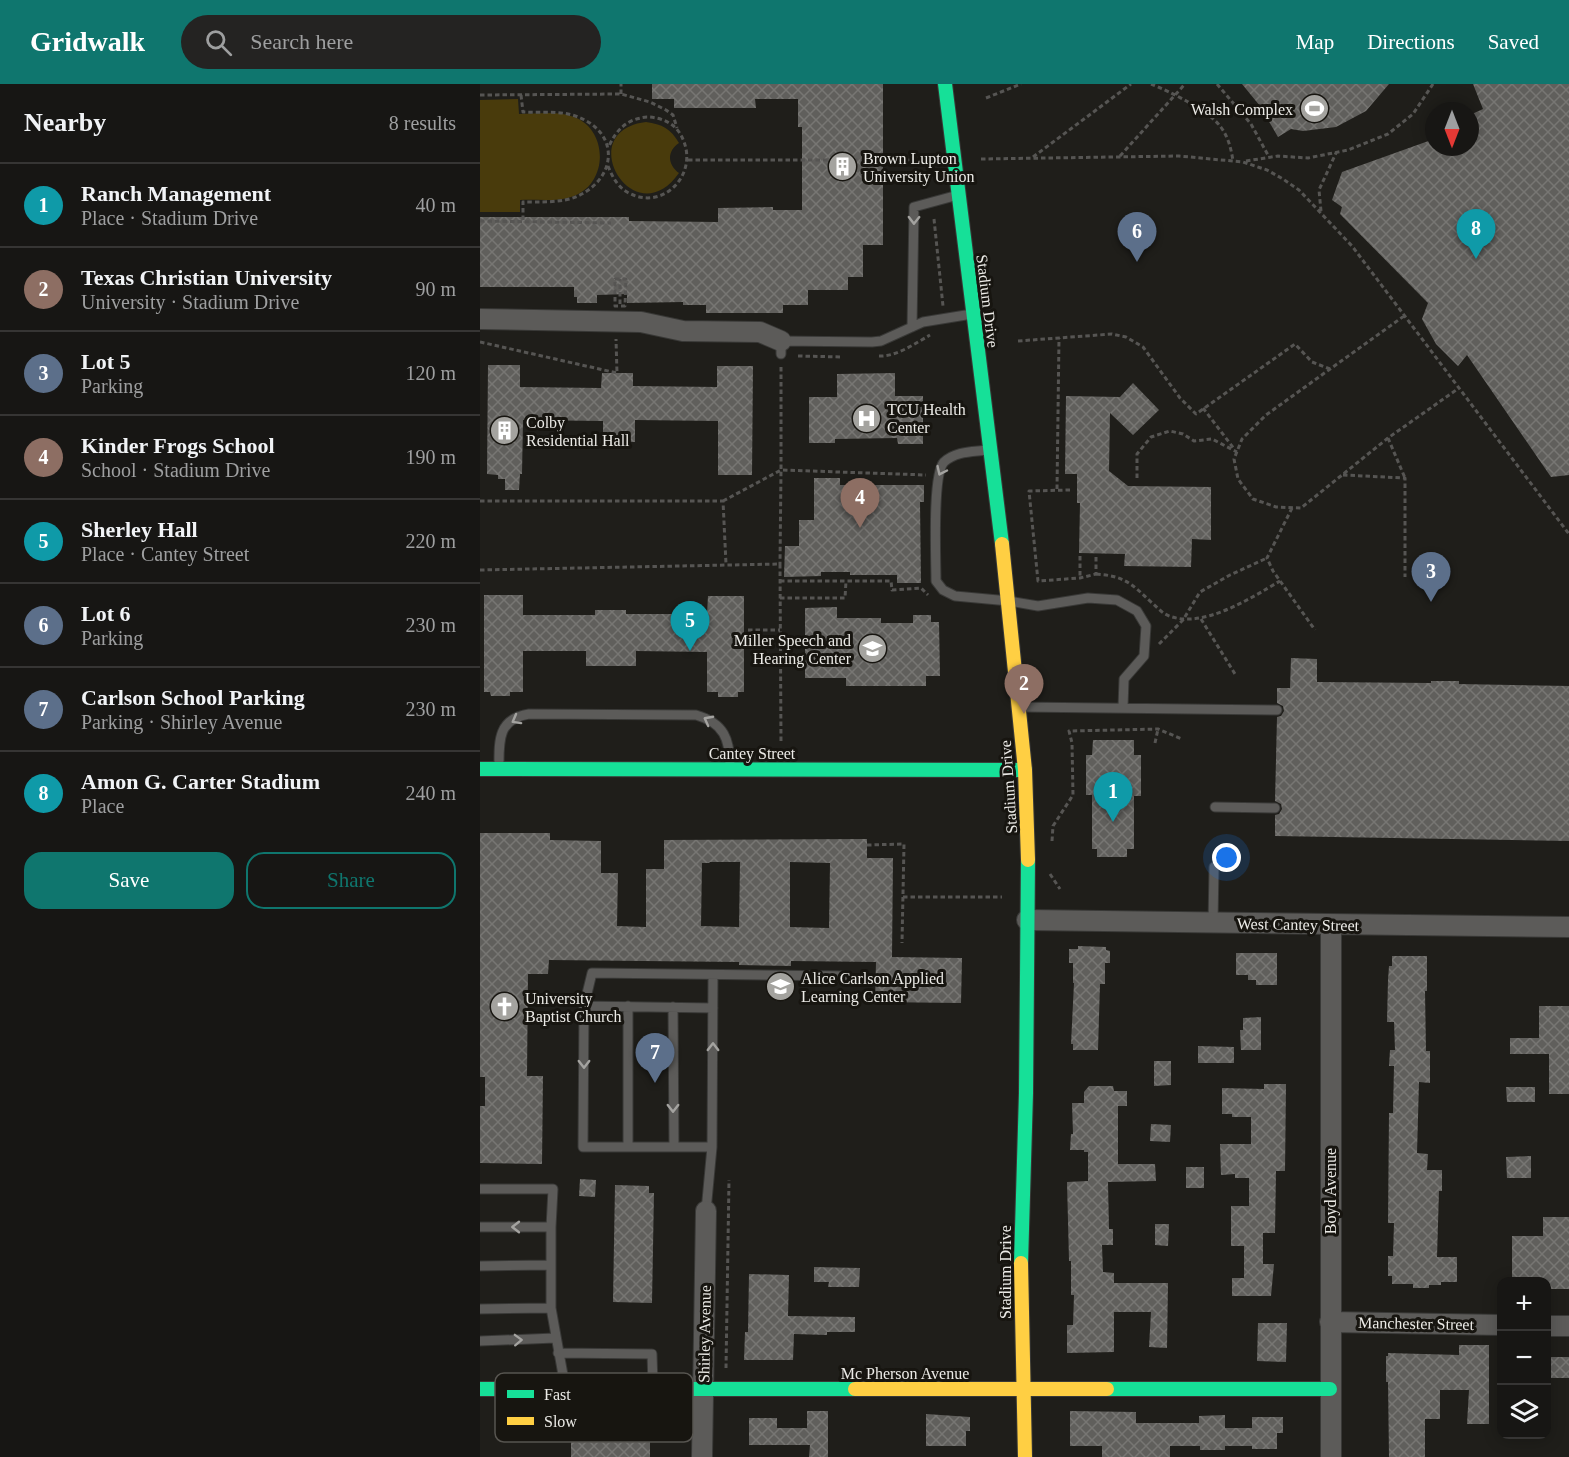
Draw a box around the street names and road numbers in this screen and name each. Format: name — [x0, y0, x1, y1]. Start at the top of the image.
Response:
street label: Stadium Drive — [973, 253, 1002, 349]
street label: Stadium Drive — [997, 740, 1020, 834]
street label: Cantey Street — [709, 745, 796, 763]
street label: West Cantey Street — [1237, 915, 1360, 935]
street label: Boyd Avenue — [1322, 1148, 1340, 1234]
street label: Stadium Drive — [997, 1225, 1014, 1319]
street label: Shirley Avenue — [695, 1285, 715, 1383]
street label: Manchester Street — [1358, 1314, 1475, 1333]
street label: Mc Pherson Avenue — [841, 1365, 969, 1382]

